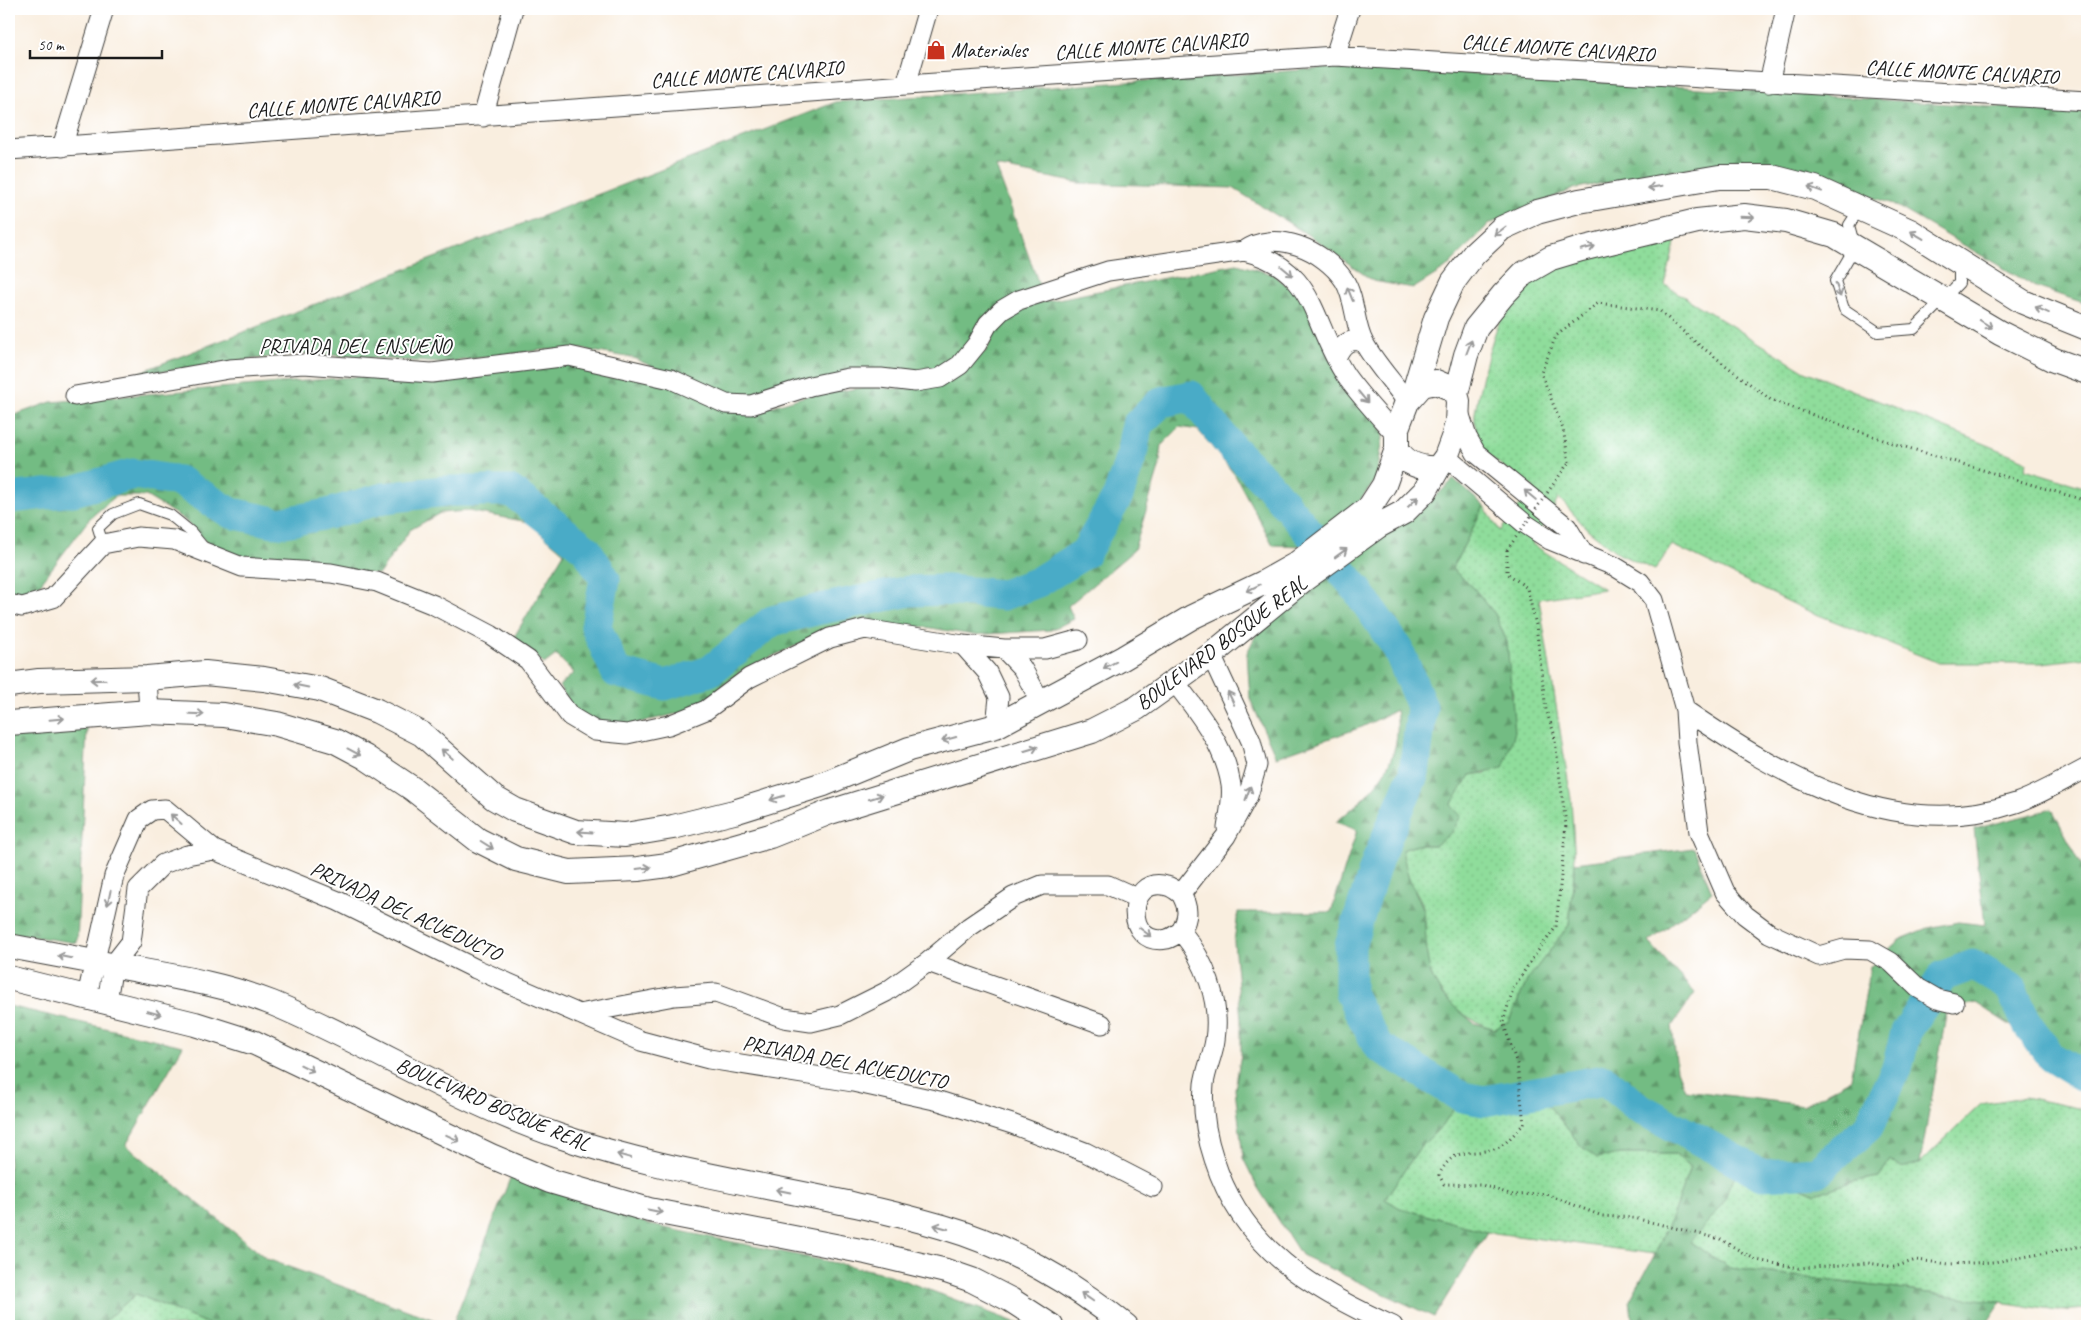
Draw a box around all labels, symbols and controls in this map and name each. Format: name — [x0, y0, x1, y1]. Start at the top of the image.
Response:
street label: CALLE MONTE CALVARIO — [1054, 26, 1251, 66]
scale bar — [30, 28, 162, 60]
street label: CALLE MONTE CALVARIO — [1461, 28, 1658, 68]
text: 50 m — [38, 36, 65, 55]
place label: Materiales — [951, 37, 1029, 63]
shop icon: Materiales — [925, 39, 947, 61]
street label: CALLE MONTE CALVARIO — [650, 54, 847, 94]
street label: CALLE MONTE CALVARIO — [1865, 54, 2062, 90]
street label: CALLE MONTE CALVARIO — [246, 84, 443, 124]
one-way arrow — [1648, 183, 1664, 193]
one-way arrow — [1808, 184, 1823, 193]
one-way arrow — [1739, 212, 1755, 222]
one-way arrow — [1493, 226, 1507, 236]
one-way arrow — [1911, 230, 1925, 240]
one-way arrow — [1580, 243, 1596, 252]
one-way arrow — [1280, 266, 1293, 277]
one-way arrow — [1833, 282, 1843, 298]
one-way arrow — [1345, 287, 1354, 302]
one-way arrow — [2035, 305, 2050, 315]
one-way arrow — [1979, 320, 1993, 330]
street label: PRIVADA DEL ENSUEÑO — [259, 333, 453, 359]
one-way arrow — [1465, 340, 1474, 355]
one-way arrow — [1358, 391, 1369, 404]
one-way arrow — [1524, 490, 1537, 501]
one-way arrow — [1407, 497, 1419, 509]
one-way arrow — [1334, 548, 1348, 558]
street label: BOULEVARD BOSQUE REAL — [1130, 570, 1312, 716]
one-way arrow — [1246, 584, 1261, 593]
one-way arrow — [1103, 661, 1118, 670]
one-way arrow — [91, 675, 107, 684]
one-way arrow — [294, 680, 310, 690]
one-way arrow — [1226, 691, 1235, 706]
one-way arrow — [189, 709, 205, 718]
one-way arrow — [49, 714, 65, 723]
one-way arrow — [941, 734, 957, 744]
one-way arrow — [1023, 743, 1039, 753]
one-way arrow — [346, 747, 361, 757]
one-way arrow — [440, 749, 453, 760]
one-way arrow — [1244, 786, 1253, 801]
one-way arrow — [868, 792, 884, 802]
one-way arrow — [770, 794, 786, 804]
one-way arrow — [170, 813, 183, 825]
one-way arrow — [577, 828, 593, 837]
one-way arrow — [479, 840, 493, 850]
street label: PRIVADA DEL ACUEDUCTO — [306, 855, 508, 968]
one-way arrow — [636, 863, 652, 873]
one-way arrow — [104, 890, 113, 906]
one-way arrow — [1138, 927, 1151, 938]
one-way arrow — [58, 951, 74, 961]
one-way arrow — [146, 1009, 162, 1019]
street label: PRIVADA DEL ACUEDUCTO — [741, 1029, 952, 1095]
street label: BOULEVARD BOSQUE REAL — [393, 1052, 594, 1157]
one-way arrow — [299, 1063, 314, 1073]
one-way arrow — [445, 1134, 460, 1143]
one-way arrow — [616, 1151, 632, 1160]
one-way arrow — [775, 1185, 791, 1195]
one-way arrow — [646, 1207, 662, 1217]
one-way arrow — [933, 1221, 949, 1231]
one-way arrow — [1080, 1292, 1094, 1302]

